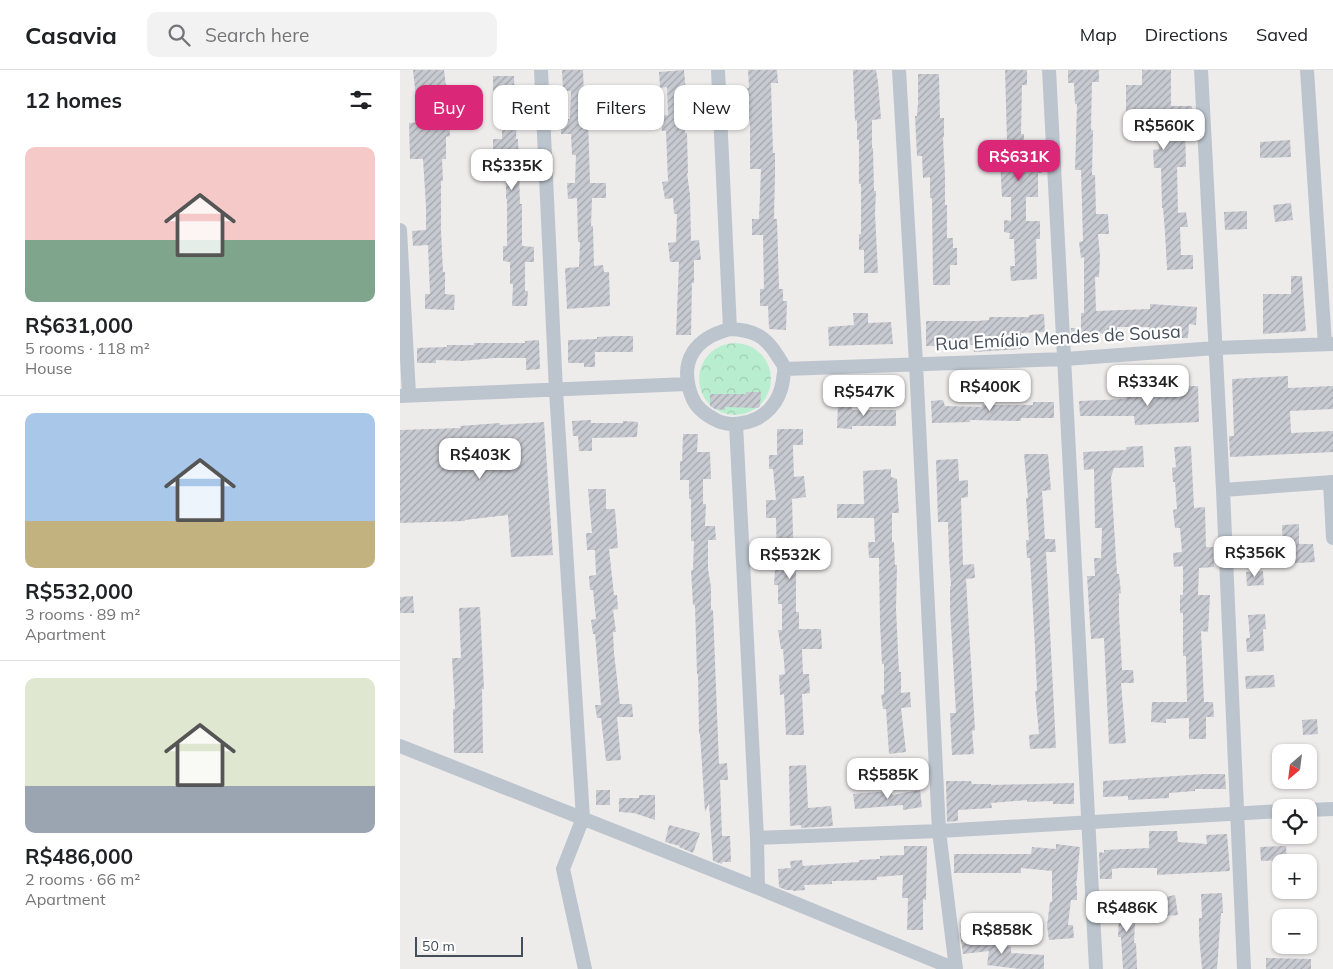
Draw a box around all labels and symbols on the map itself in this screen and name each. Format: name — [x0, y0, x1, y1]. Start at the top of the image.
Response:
pin: R$560K — [1123, 108, 1205, 151]
pin: R$631K — [978, 140, 1060, 182]
pin: R$335K — [471, 148, 553, 191]
street label: Rua Emídio Mendes de Sousa — [935, 320, 1181, 355]
pin: R$334K — [1107, 364, 1189, 407]
pin: R$400K — [949, 370, 1031, 412]
pin: R$547K — [823, 374, 905, 417]
pin: R$403K — [439, 438, 521, 480]
pin: R$356K — [1214, 536, 1296, 578]
pin: R$532K — [749, 538, 831, 580]
north arrow — [1272, 744, 1318, 789]
pin: R$585K — [847, 758, 929, 800]
pin: R$486K — [1086, 890, 1168, 933]
pin: R$858K — [961, 912, 1043, 955]
scale bar — [415, 934, 522, 957]

